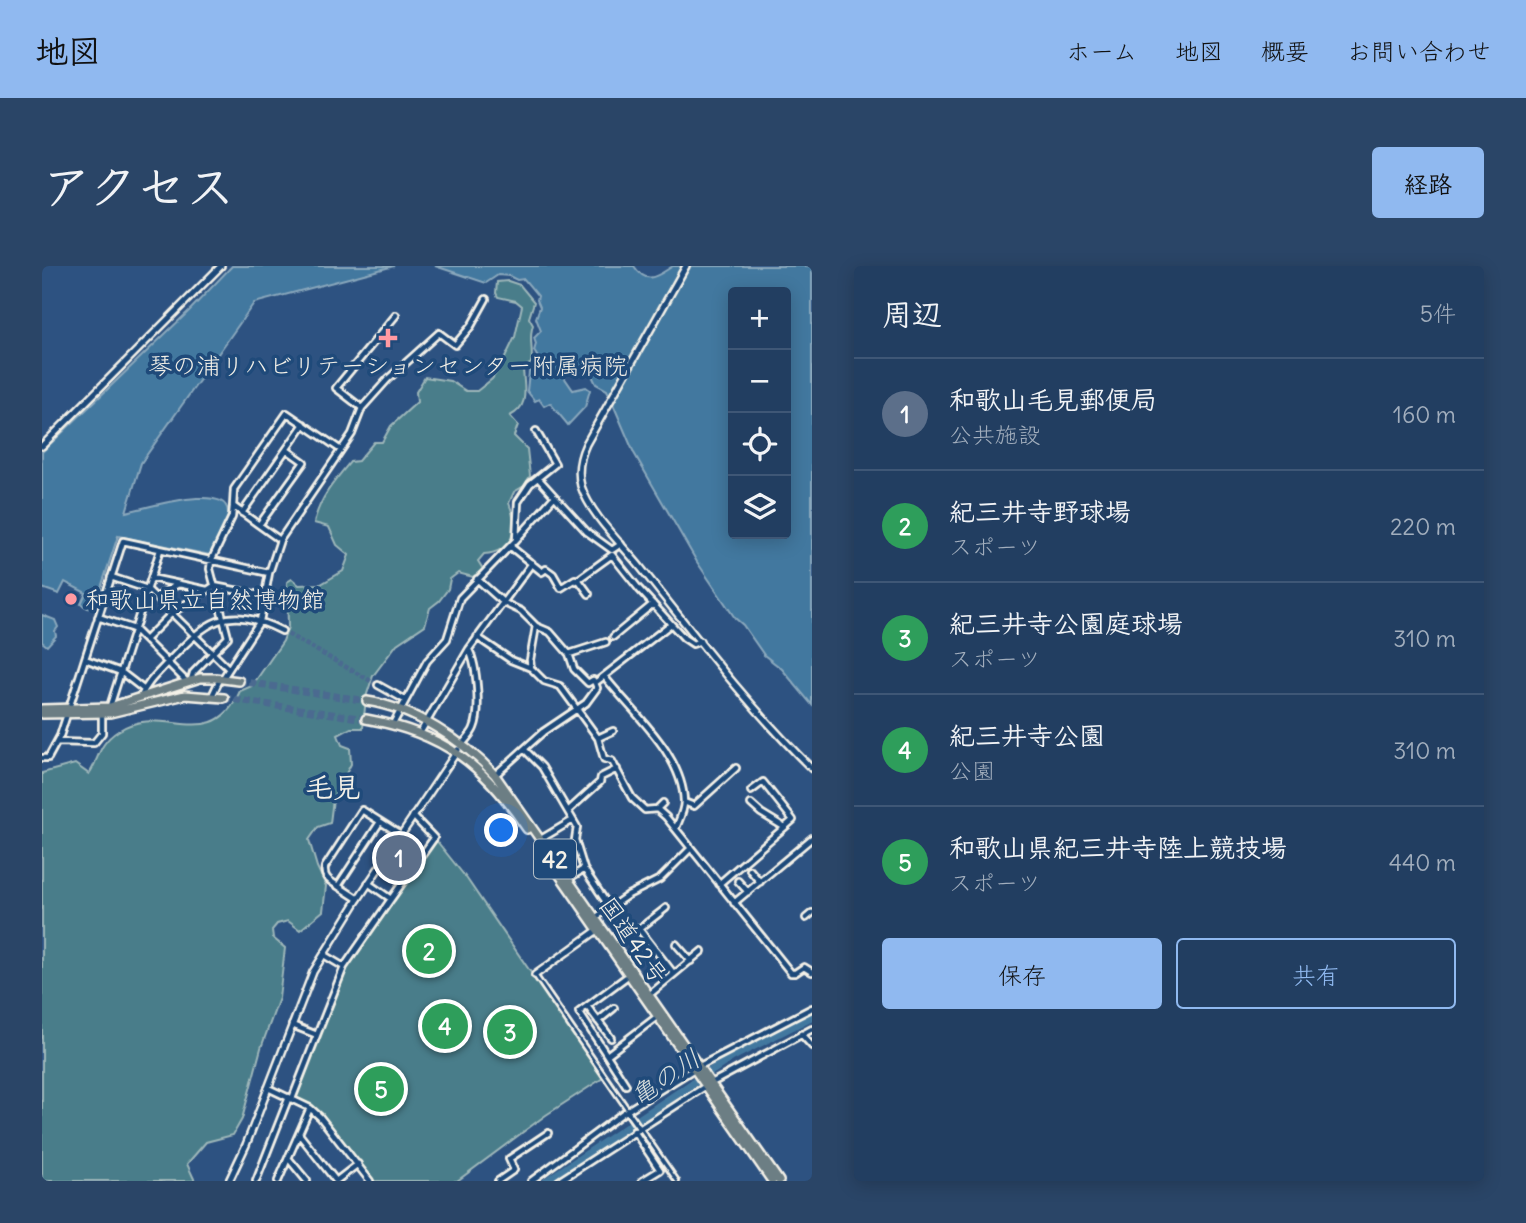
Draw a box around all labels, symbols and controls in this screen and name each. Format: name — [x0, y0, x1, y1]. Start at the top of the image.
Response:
text: 地図 — [35, 30, 101, 72]
text: ホーム — [1066, 36, 1137, 66]
text: 地図 — [1175, 36, 1223, 66]
text: 概要 — [1261, 36, 1309, 66]
text: お問い合わせ — [1347, 36, 1491, 66]
button: 経路 — [1372, 147, 1484, 218]
text: アクセス — [42, 156, 235, 217]
map controls — [728, 287, 791, 539]
button: + — [728, 287, 791, 350]
text: 周辺 — [882, 295, 942, 333]
text: 5件 — [1420, 299, 1456, 328]
marker: 琴の浦リハビリテーションセンター附属病院 — [378, 328, 398, 348]
place label: 琴の浦リハビリテーションセンター附属病院 — [148, 350, 628, 380]
button: − — [728, 350, 791, 413]
text: 和歌山毛見郵便局 — [949, 383, 1157, 416]
text: 1 — [900, 400, 910, 429]
text: 160 m — [1393, 400, 1456, 429]
button: locate — [728, 413, 791, 476]
text: 公共施設 — [949, 420, 1041, 449]
button: layers — [728, 476, 791, 539]
text: 紀三井寺野球場 — [949, 495, 1131, 528]
text: 2 — [899, 512, 911, 541]
text: 220 m — [1390, 512, 1456, 541]
text: スポーツ — [949, 532, 1041, 561]
place label: 和歌山県立自然博物館 — [85, 584, 325, 614]
marker: 和歌山県立自然博物館 — [63, 591, 79, 607]
text: 紀三井寺公園庭球場 — [949, 607, 1183, 640]
text: 3 — [898, 624, 912, 653]
text: 310 m — [1393, 624, 1456, 653]
text: スポーツ — [949, 644, 1041, 673]
text: 紀三井寺公園 — [949, 719, 1105, 752]
text: 4 — [898, 736, 912, 765]
text: 310 m — [1393, 736, 1456, 765]
text: 公園 — [949, 756, 995, 785]
district label: 毛見 — [305, 769, 361, 805]
your location — [484, 813, 518, 847]
text: 和歌山県紀三井寺陸上競技場 — [949, 831, 1287, 864]
pin: 1 — [376, 832, 422, 884]
road number: 42 — [534, 839, 576, 878]
text: 5 — [898, 848, 912, 877]
text: 440 m — [1389, 848, 1456, 877]
text: スポーツ — [949, 868, 1041, 897]
street label: 国道42号 — [593, 891, 675, 989]
pin: 2 — [406, 925, 452, 977]
button: 保存 — [882, 938, 1162, 1009]
button: 共有 — [1176, 938, 1456, 1009]
pin: 4 — [422, 1000, 468, 1052]
pin: 3 — [487, 1006, 533, 1058]
water label: 亀の川 — [623, 1042, 707, 1112]
pin: 5 — [358, 1063, 404, 1115]

